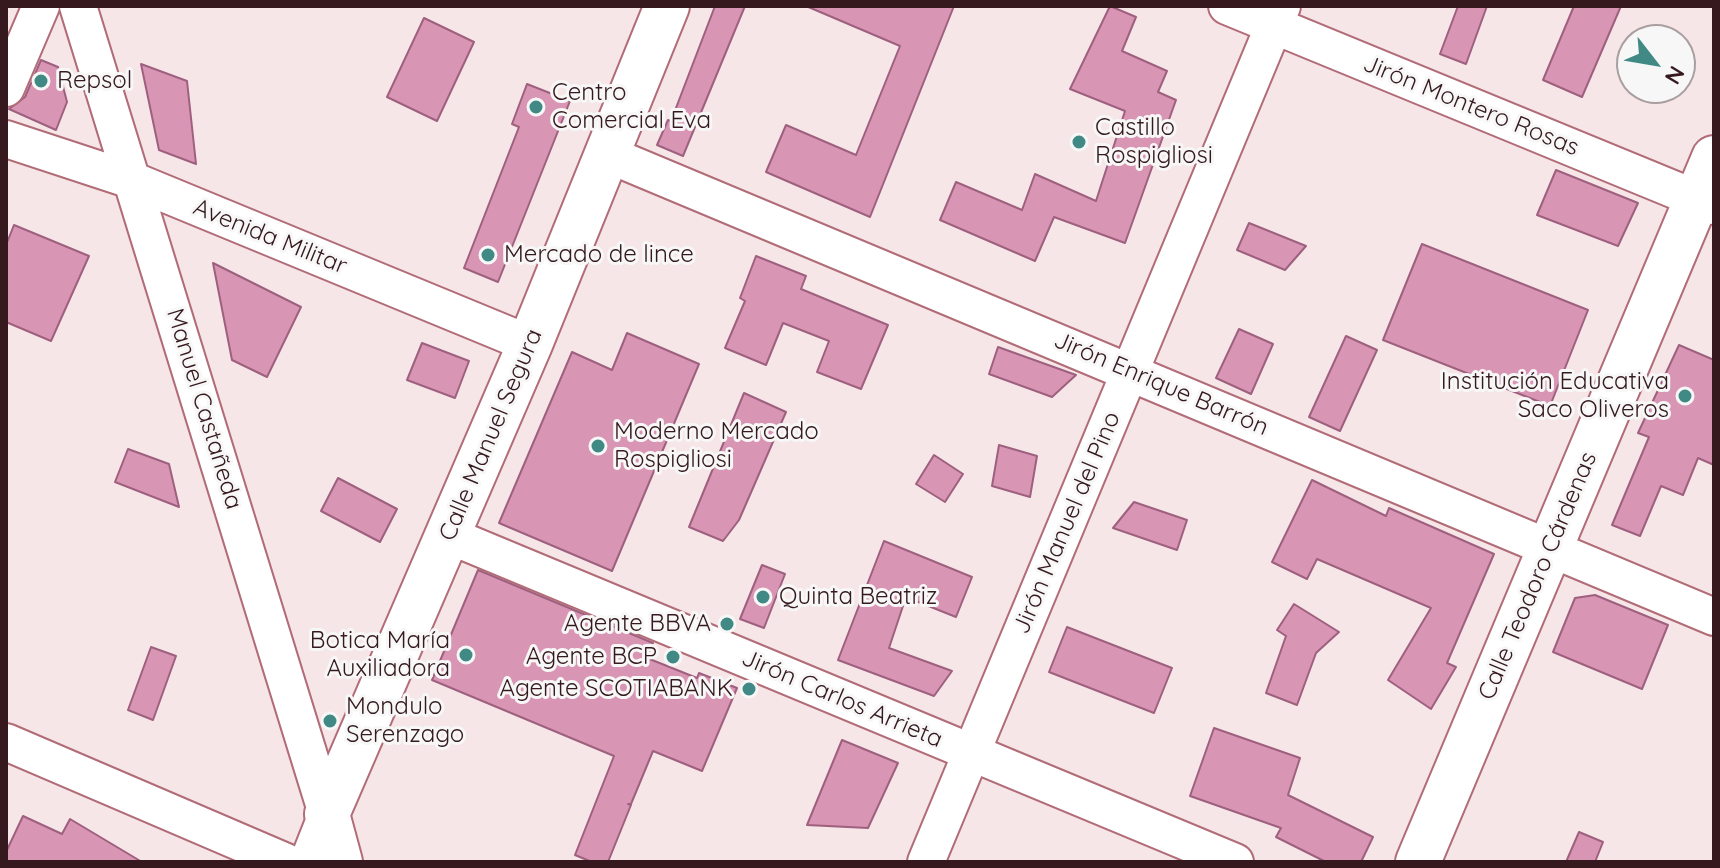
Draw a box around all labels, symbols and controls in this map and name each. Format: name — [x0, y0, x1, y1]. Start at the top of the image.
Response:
north arrow — [1616, 24, 1696, 104]
street label: Jirón Montero Rosas — [1359, 50, 1583, 162]
text: N — [1659, 61, 1691, 89]
place label: Repsol — [57, 67, 132, 95]
marker: Repsol — [32, 72, 50, 90]
place label: Centro Comercial Eva — [552, 79, 711, 135]
marker: Centro Comercial Eva — [527, 98, 545, 116]
place label: Castillo Rospigliosi — [1095, 114, 1213, 170]
marker: Castillo Rospigliosi — [1070, 133, 1088, 151]
street label: Avenida Militar — [189, 193, 351, 281]
place label: Mercado de lince — [504, 241, 694, 269]
marker: Mercado de lince — [479, 246, 497, 264]
street label: Manuel Castañeda — [160, 305, 248, 513]
street label: Calle Manuel Segura — [433, 325, 549, 545]
street label: Jirón Enrique Barrón — [1049, 326, 1273, 442]
place label: Institución Educativa Saco Oliveros — [1441, 368, 1669, 424]
marker: Institución Educativa Saco Oliveros — [1676, 387, 1694, 405]
street label: Jirón Manuel del Pino — [1007, 408, 1127, 638]
place label: Moderno Mercado Rospigliosi — [614, 418, 819, 474]
marker: Moderno Mercado Rospigliosi — [589, 437, 607, 455]
street label: Calle Teodoro Cárdenas — [1473, 448, 1603, 704]
place label: Quinta Beatriz — [779, 583, 937, 611]
marker: Quinta Beatriz — [754, 588, 772, 606]
place label: Agente BBVA — [564, 610, 711, 638]
marker: Agente BBVA — [718, 615, 736, 633]
place label: Botica María Auxiliadora — [310, 627, 450, 683]
place label: Agente BCP — [526, 643, 657, 671]
street label: Jirón Carlos Arrieta — [737, 644, 947, 754]
marker: Botica María Auxiliadora — [457, 646, 475, 664]
marker: Agente BCP — [664, 648, 682, 666]
place label: Agente SCOTIABANK — [500, 675, 733, 703]
marker: Agente SCOTIABANK — [740, 680, 758, 698]
place label: Mondulo Serenzago — [346, 693, 464, 749]
marker: Mondulo Serenzago — [321, 712, 339, 730]

